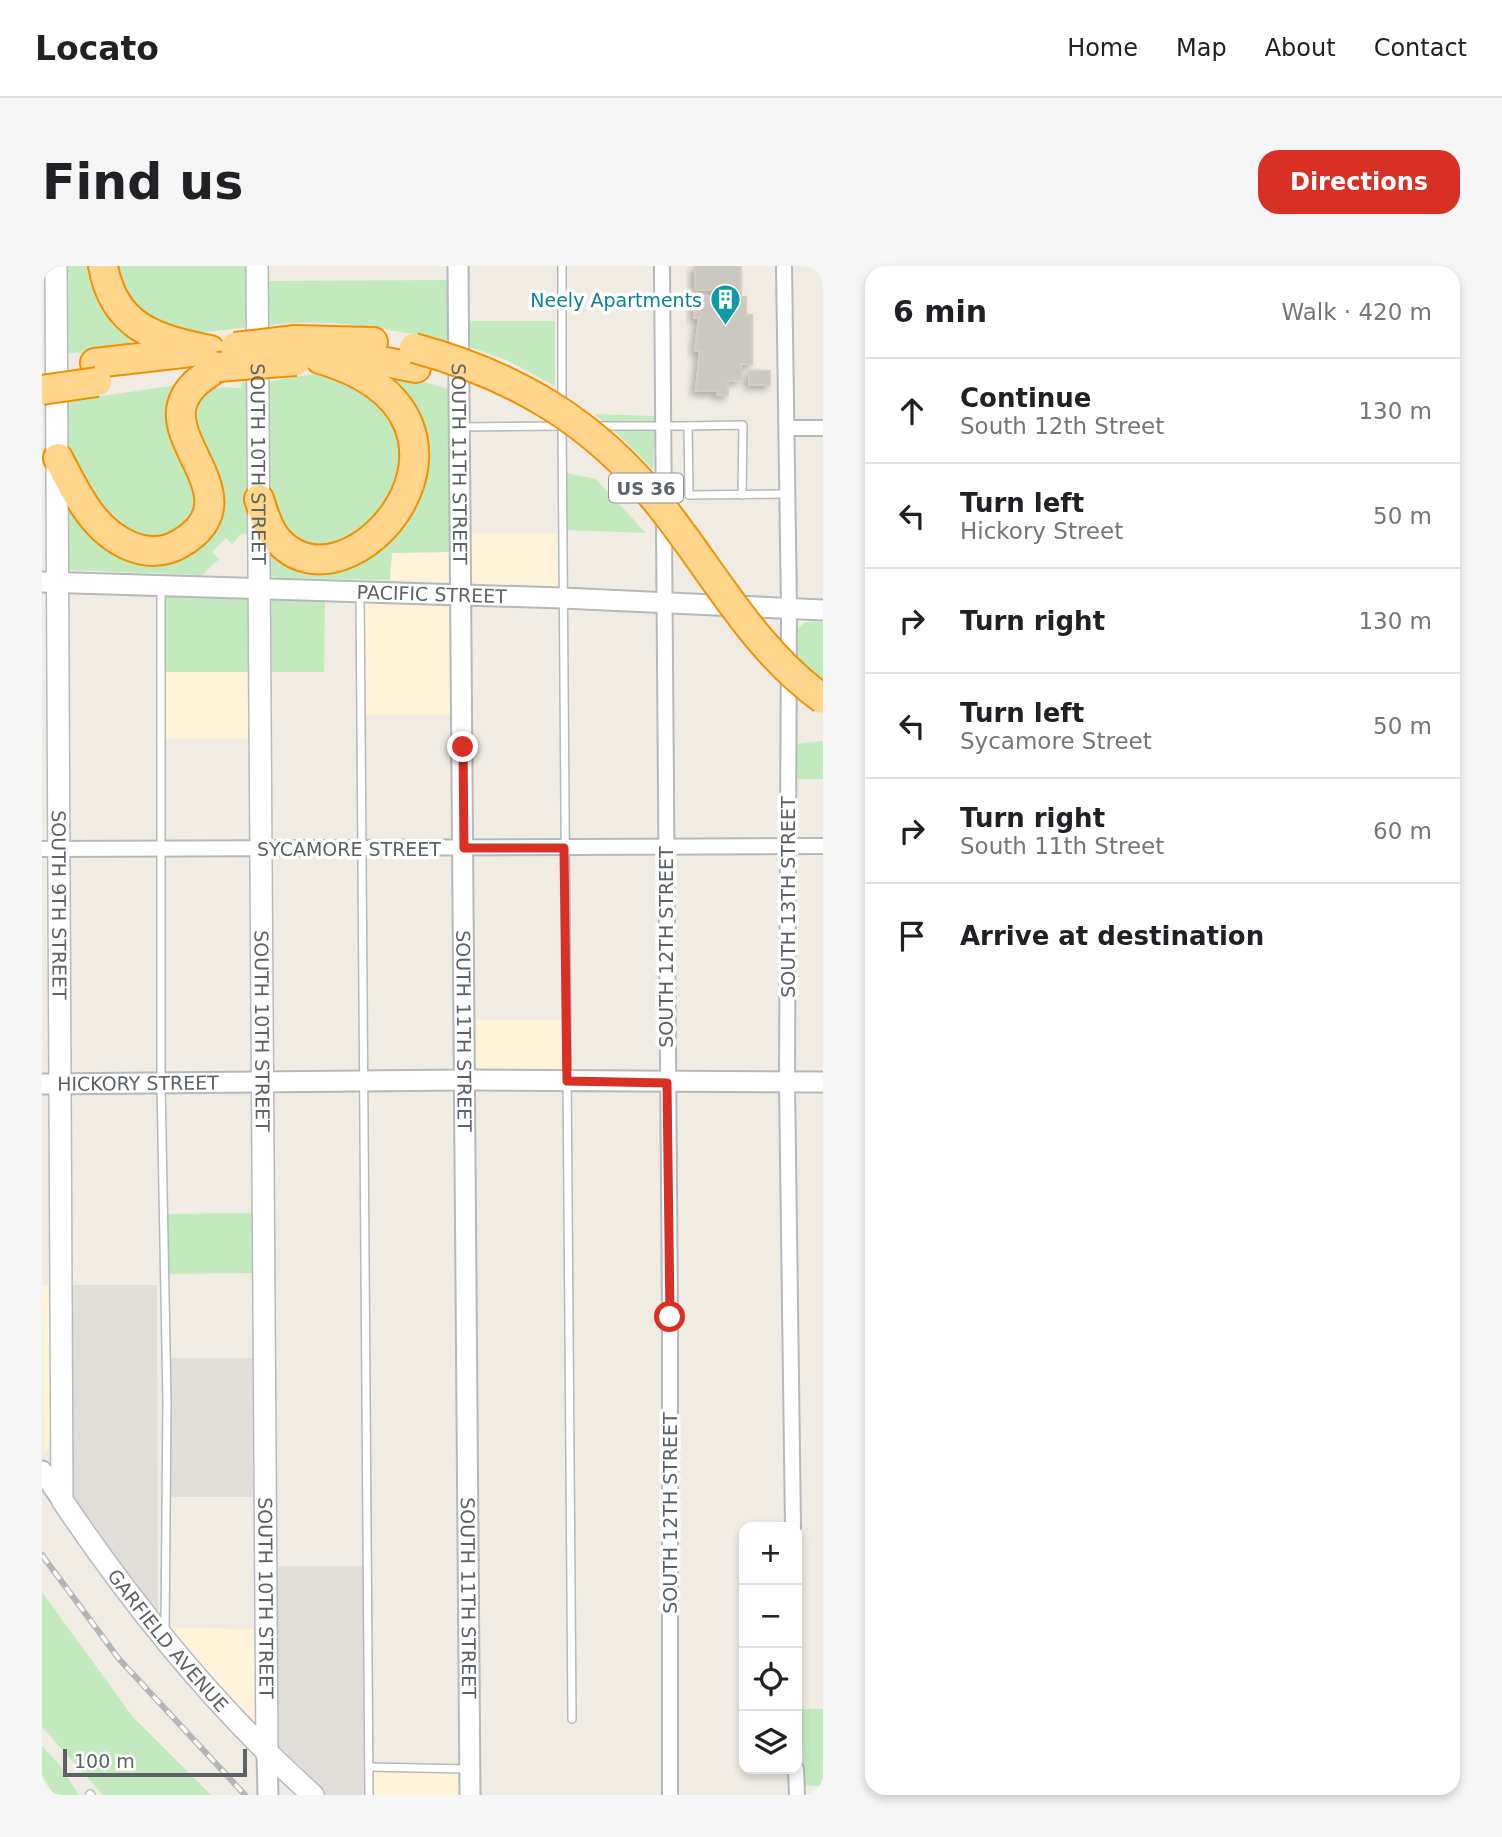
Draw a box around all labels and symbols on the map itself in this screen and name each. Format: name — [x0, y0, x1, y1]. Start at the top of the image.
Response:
building icon: Neely Apartments — [708, 283, 742, 327]
place label: Neely Apartments — [530, 289, 702, 311]
street label: SOUTH 10TH STREET — [247, 363, 270, 565]
street label: SOUTH 11TH STREET — [448, 363, 471, 565]
road number: US 36 — [609, 474, 683, 502]
street label: PACIFIC STREET — [356, 581, 508, 607]
route end — [447, 731, 478, 762]
street label: SOUTH 13TH STREET — [777, 796, 799, 998]
street label: SOUTH 9TH STREET — [48, 810, 71, 1000]
street label: SYCAMORE STREET — [257, 838, 441, 860]
street label: SOUTH 12TH STREET — [655, 846, 677, 1048]
street label: SOUTH 10TH STREET — [250, 930, 274, 1132]
street label: SOUTH 11TH STREET — [452, 930, 476, 1132]
street label: HICKORY STREET — [57, 1071, 219, 1095]
route start — [654, 1301, 685, 1332]
street label: SOUTH 12TH STREET — [659, 1412, 681, 1614]
street label: SOUTH 10TH STREET — [254, 1497, 278, 1699]
street label: SOUTH 11TH STREET — [457, 1497, 480, 1699]
street label: GARFIELD AVENUE — [103, 1565, 233, 1716]
scale bar — [63, 1746, 247, 1778]

